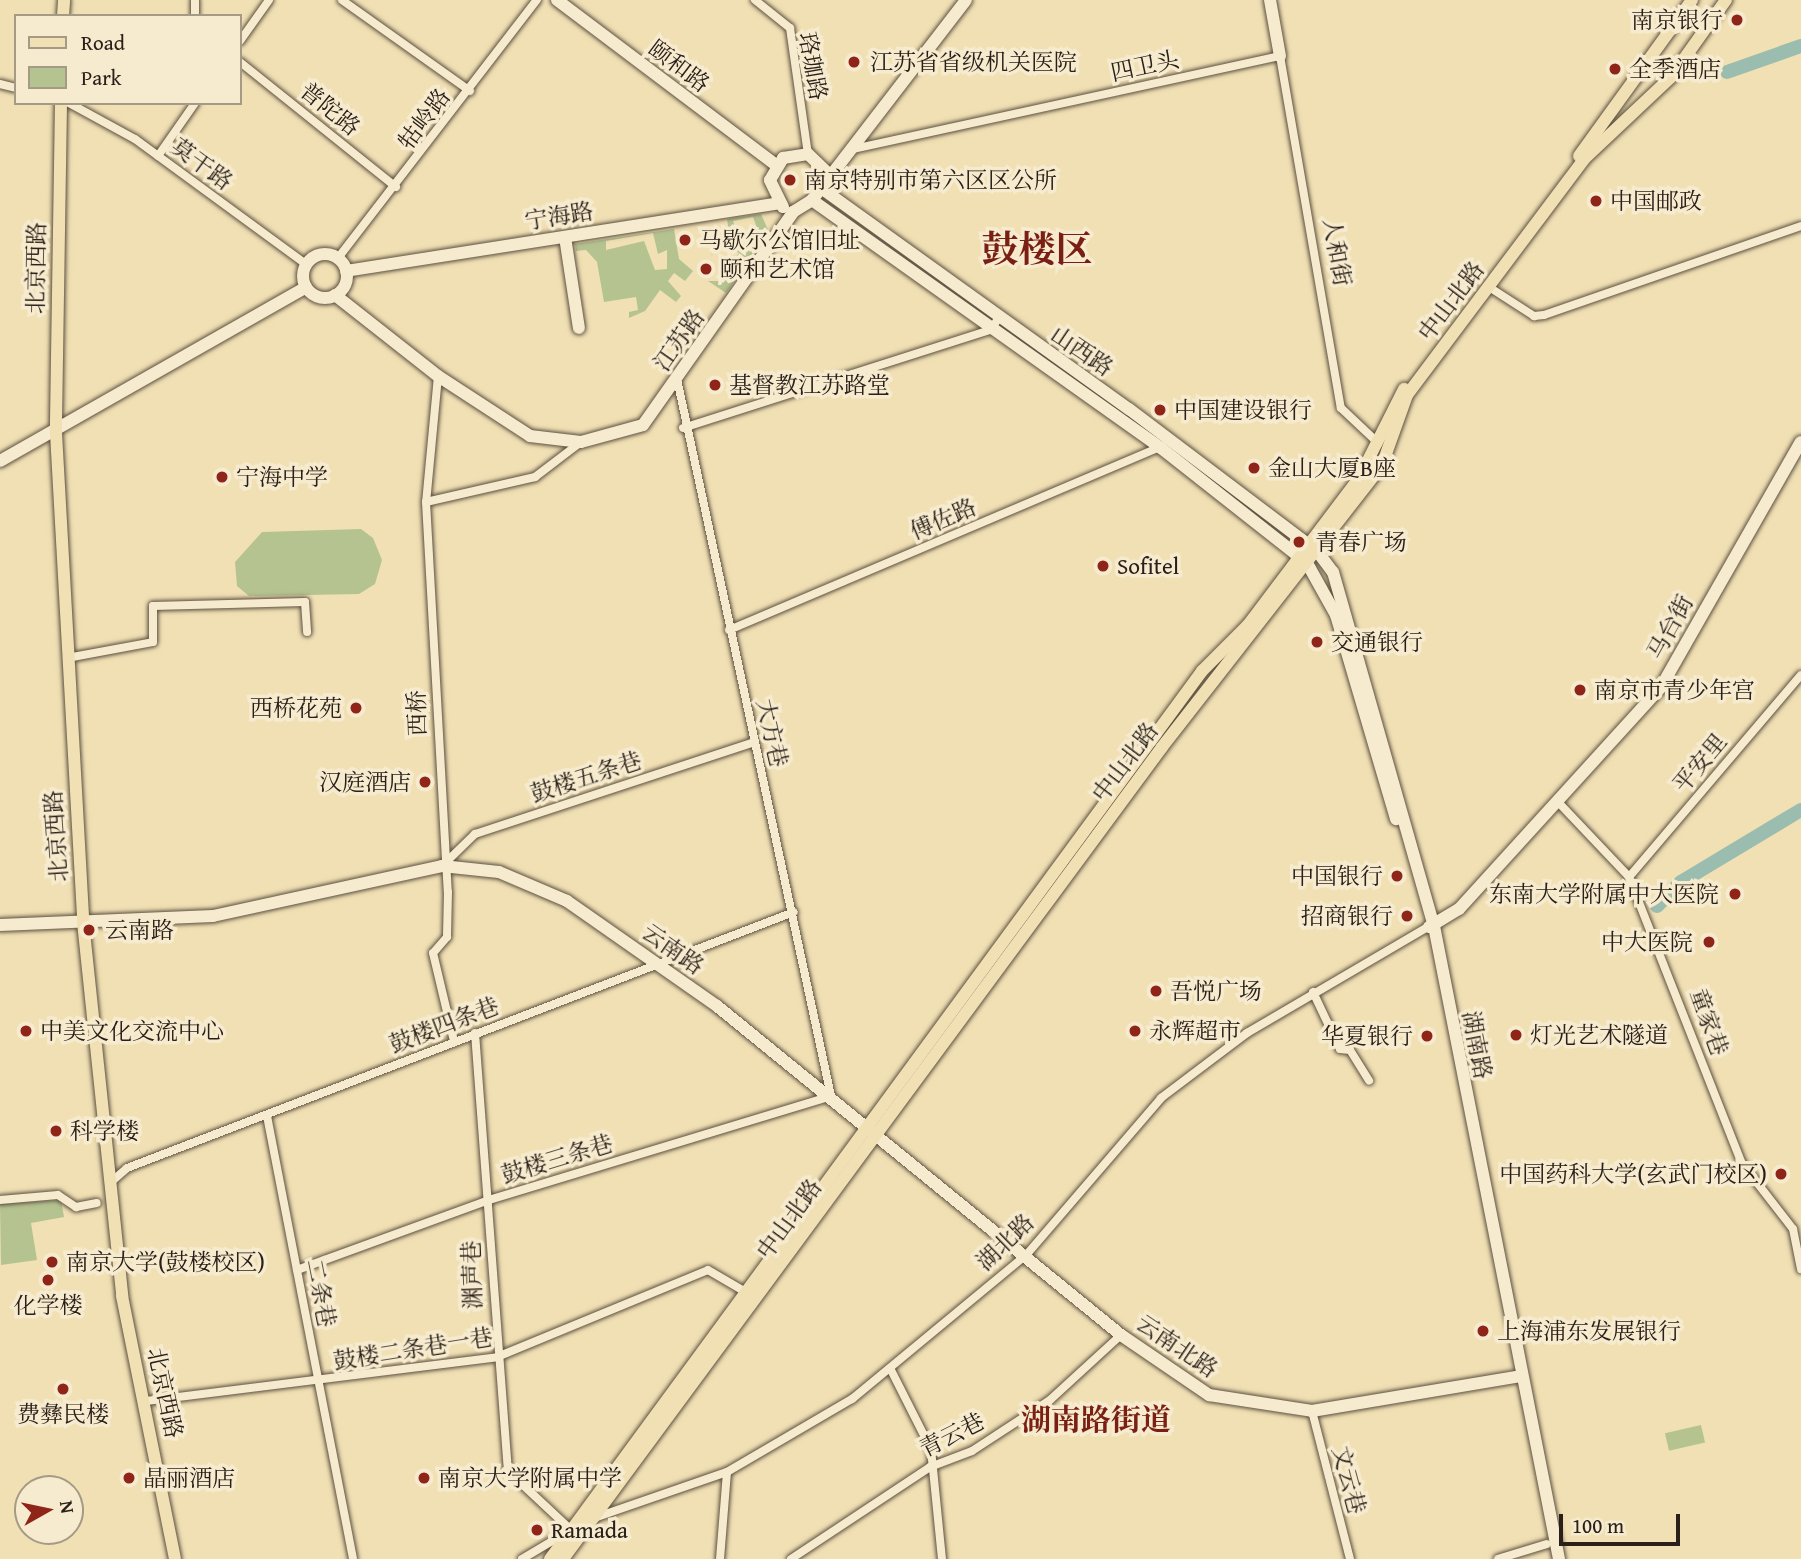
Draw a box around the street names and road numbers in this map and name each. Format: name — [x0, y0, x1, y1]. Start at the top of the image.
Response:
street label: 珞珈路 — [793, 30, 833, 102]
street label: 颐和路 — [643, 34, 715, 98]
street label: 四卫头 — [1108, 45, 1182, 87]
street label: 普陀路 — [295, 77, 365, 141]
street label: 牯岭路 — [392, 83, 456, 155]
street label: 莫干路 — [166, 133, 238, 195]
street label: 宁海路 — [523, 197, 595, 235]
street label: 人和街 — [1317, 216, 1357, 288]
street label: 北京西路 — [21, 222, 51, 314]
street label: 中山北路 — [1412, 256, 1490, 346]
street label: 江苏路 — [648, 304, 710, 376]
street label: 山西路 — [1046, 320, 1118, 382]
street label: 傅佐路 — [906, 493, 980, 545]
street label: 马台街 — [1641, 590, 1699, 664]
street label: 西桥 — [402, 690, 432, 736]
street label: 大方巷 — [751, 696, 793, 770]
street label: 中山北路 — [1086, 717, 1164, 807]
street label: 平安里 — [1667, 728, 1733, 798]
street label: 鼓楼五条巷 — [527, 746, 645, 808]
street label: 北京西路 — [39, 789, 73, 883]
street label: 云南路 — [637, 918, 709, 980]
street label: 童家巷 — [1684, 985, 1734, 1059]
street label: 鼓楼四条巷 — [385, 992, 503, 1058]
street label: 湖南路 — [1457, 1009, 1497, 1081]
street label: 鼓楼三条巷 — [498, 1129, 616, 1189]
street label: 中山北路 — [751, 1174, 827, 1264]
street label: 湖北路 — [971, 1208, 1039, 1276]
street label: 渊声巷 — [457, 1240, 487, 1310]
street label: 二条巷 — [301, 1257, 341, 1329]
street label: 云南北路 — [1131, 1309, 1223, 1383]
street label: 鼓楼二条巷一巷 — [331, 1323, 495, 1375]
street label: 北京西路 — [142, 1345, 188, 1441]
street label: 青云巷 — [915, 1407, 989, 1463]
street label: 文云巷 — [1327, 1443, 1371, 1517]

